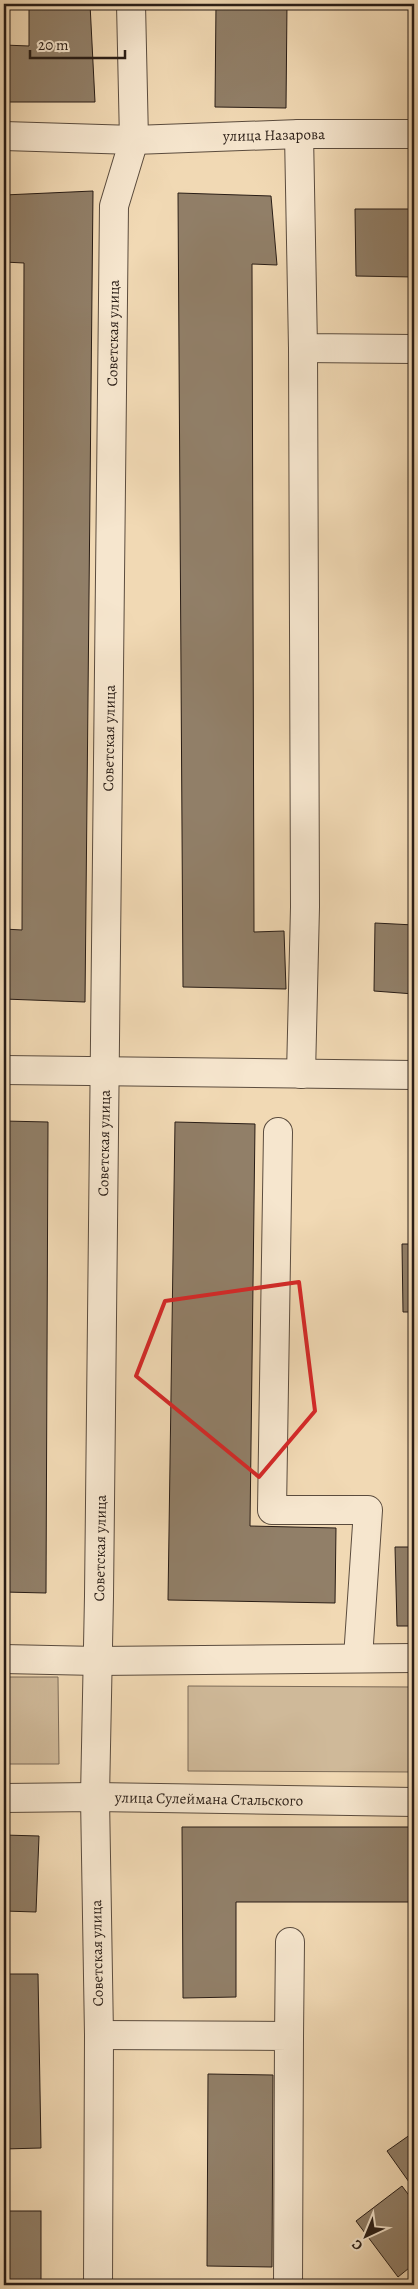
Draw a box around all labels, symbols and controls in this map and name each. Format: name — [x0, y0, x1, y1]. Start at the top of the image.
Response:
scale bar — [30, 28, 125, 60]
text: 20 m — [38, 35, 69, 55]
street label: улица Назарова — [222, 124, 325, 146]
street label: Советская улица — [102, 279, 124, 387]
street label: Советская улица — [98, 684, 120, 792]
street label: Советская улица — [93, 1089, 115, 1197]
street label: Советская улица — [89, 1494, 111, 1602]
street label: улица Сулеймана Стальского — [114, 1787, 303, 1811]
street label: Советская улица — [86, 1899, 108, 2007]
north arrow — [340, 2212, 390, 2262]
text: С — [347, 2235, 367, 2255]

